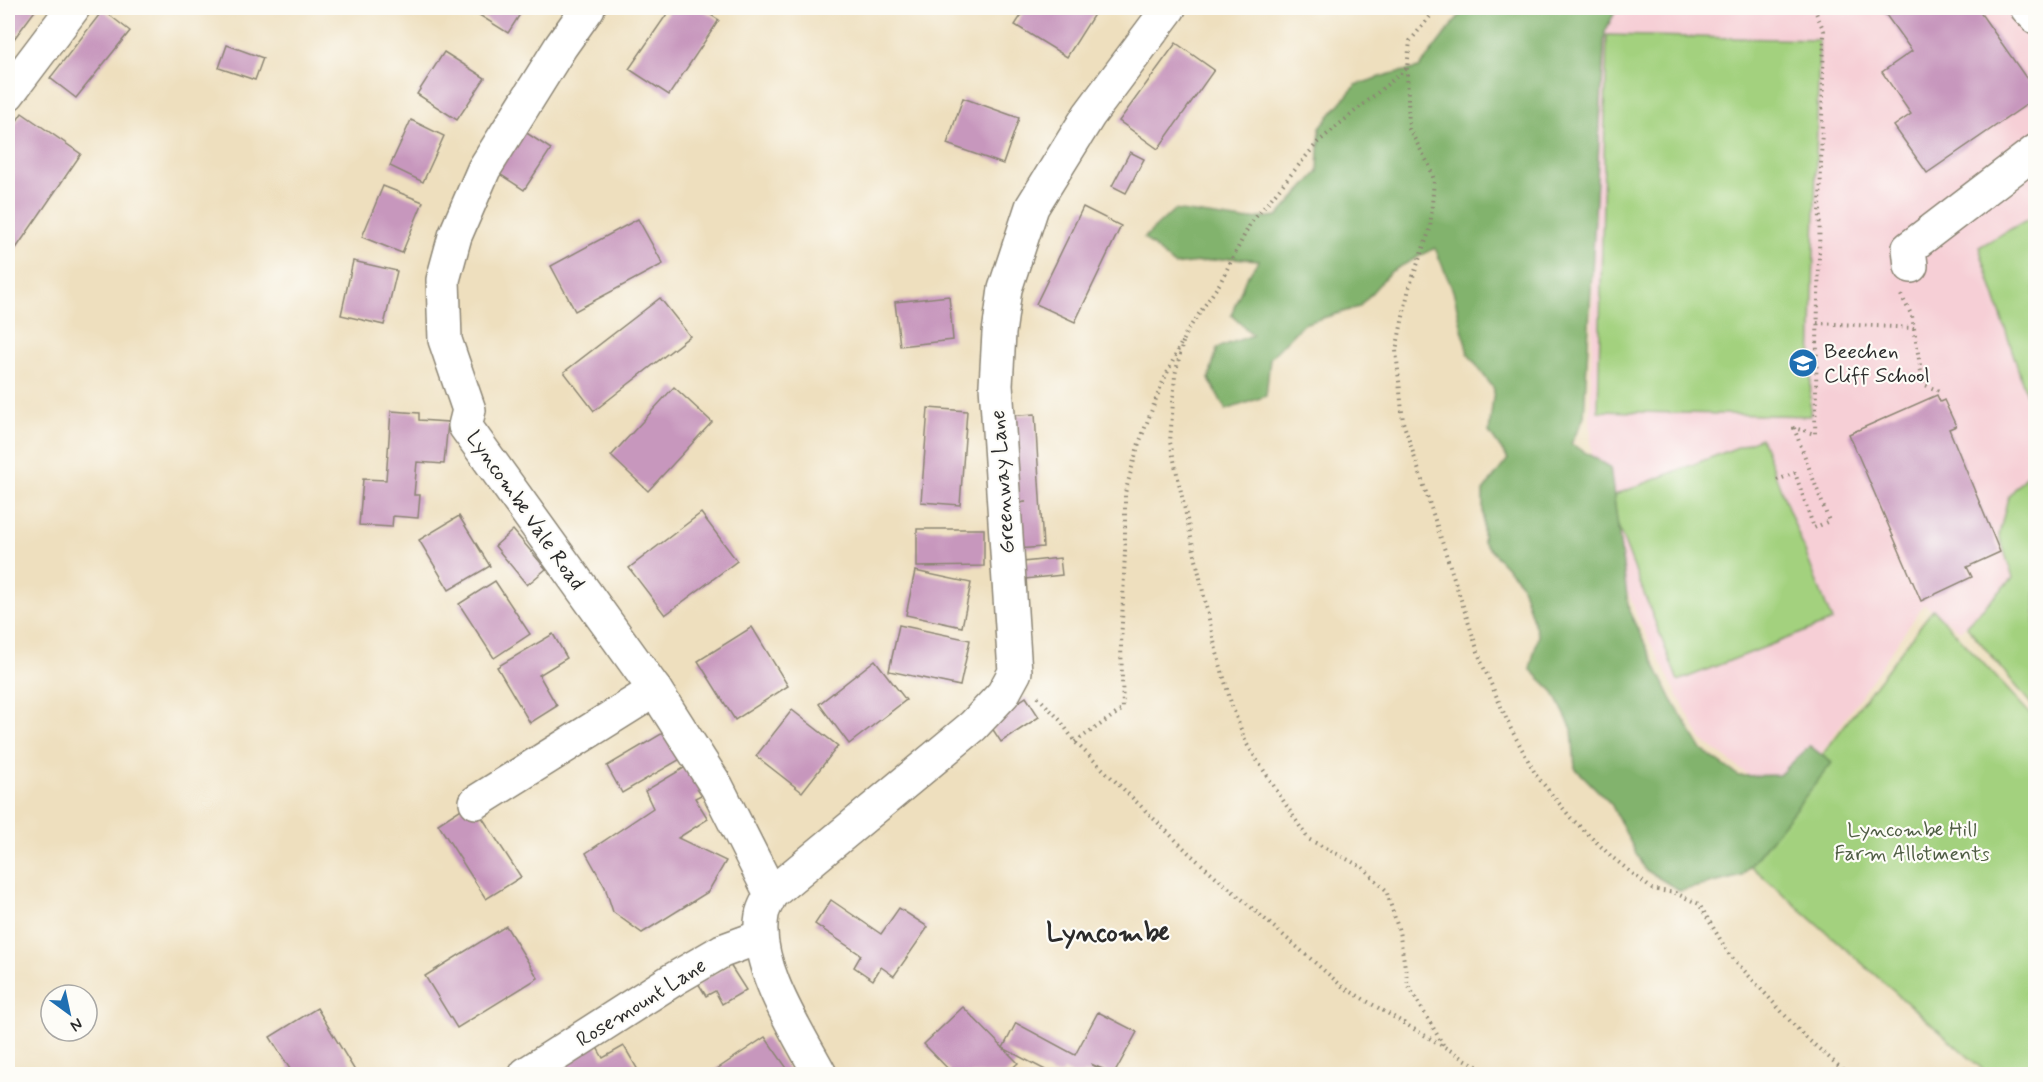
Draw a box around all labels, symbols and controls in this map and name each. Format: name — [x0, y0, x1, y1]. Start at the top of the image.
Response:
place label: Beechen Cliff School — [1824, 338, 1930, 390]
school or university icon: Beechen Cliff School — [1787, 347, 1819, 379]
street label: Greenway Lane — [984, 409, 1022, 555]
street label: Lyncombe Vale Road — [460, 425, 591, 596]
park label: Lyncombe Hill Farm Allotments — [1834, 816, 1990, 868]
district label: Lyncombe — [1046, 916, 1170, 951]
street label: Rosemount Lane — [571, 952, 712, 1054]
north arrow — [39, 983, 99, 1043]
text: N — [66, 1013, 87, 1036]

